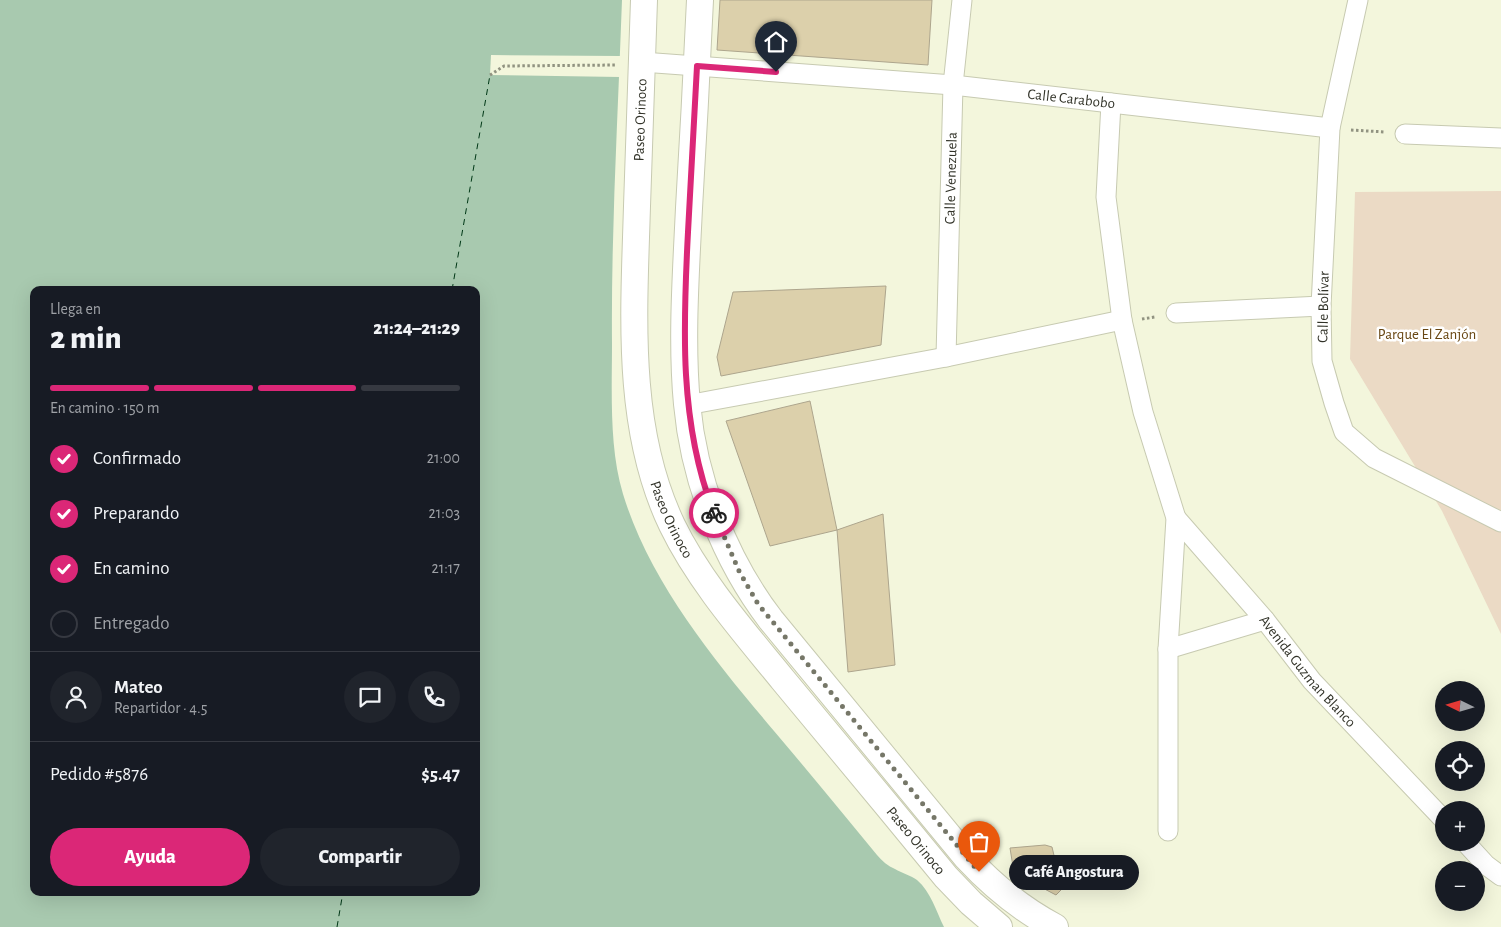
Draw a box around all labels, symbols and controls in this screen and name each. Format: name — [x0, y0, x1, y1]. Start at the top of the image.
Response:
pin — [755, 21, 797, 72]
icon: home — [762, 28, 790, 56]
street label: Paseo Orinoco — [632, 78, 649, 162]
street label: Calle Carabobo — [1027, 87, 1116, 111]
street label: Calle Venezuela — [942, 132, 960, 224]
street label: Calle Bolívar — [1315, 271, 1332, 343]
text: Llega en — [50, 301, 101, 317]
text: 21:24–21:29 — [373, 319, 460, 338]
text: 2 min — [50, 322, 122, 354]
park label: Parque El Zanjón — [1378, 327, 1476, 342]
text: En camino · 150 m — [50, 400, 160, 416]
icon: check — [50, 445, 78, 473]
text: Confirmado — [93, 449, 181, 468]
text: 21:00 — [427, 450, 460, 466]
street label: Paseo Orinoco — [647, 479, 695, 561]
courier — [689, 488, 739, 538]
icon: bike — [700, 499, 728, 527]
icon: check — [50, 500, 78, 528]
text: Preparando — [93, 504, 179, 523]
text: 21:03 — [429, 505, 460, 521]
icon: check — [50, 555, 78, 583]
text: En camino — [93, 559, 170, 578]
text: 21:17 — [431, 560, 460, 576]
street label: Avenida Guzman Blanco — [1256, 613, 1359, 730]
text: Entregado — [93, 614, 169, 633]
button: person — [50, 671, 102, 723]
button: chat — [344, 671, 396, 723]
button: phone — [408, 671, 460, 723]
text: Mateo — [114, 678, 163, 697]
north arrow — [1435, 681, 1485, 731]
map controls — [1435, 681, 1485, 911]
text: Repartidor · 4.5 — [114, 700, 207, 716]
button: locate — [1435, 741, 1485, 791]
text: Pedido #5876 — [50, 765, 148, 784]
text: $5.47 — [421, 765, 460, 784]
button: + — [1435, 801, 1485, 851]
street label: Paseo Orinoco — [884, 804, 948, 878]
pin — [958, 821, 1000, 872]
button: Ayuda — [50, 828, 250, 886]
button: Compartir — [260, 828, 460, 886]
icon: bag — [965, 828, 993, 856]
callout: Café Angostura — [1009, 854, 1139, 890]
button: − — [1435, 861, 1485, 911]
text: Café Angostura — [1024, 864, 1124, 880]

